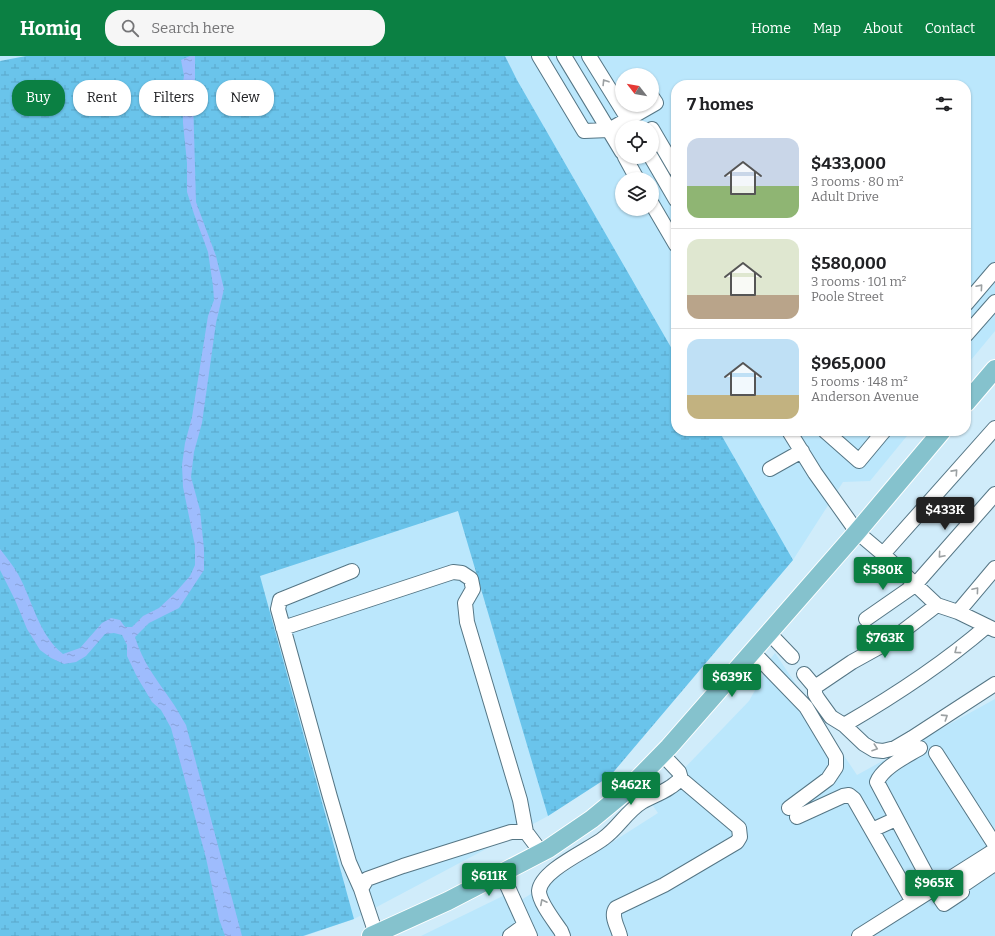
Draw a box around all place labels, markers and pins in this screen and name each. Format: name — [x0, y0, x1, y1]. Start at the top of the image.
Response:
pin: $433K — [917, 497, 973, 531]
pin: $580K — [855, 557, 911, 591]
pin: $763K — [857, 625, 913, 659]
pin: $639K — [704, 664, 760, 698]
pin: $462K — [603, 772, 659, 806]
pin: $611K — [461, 863, 517, 897]
pin: $965K — [906, 870, 962, 904]

